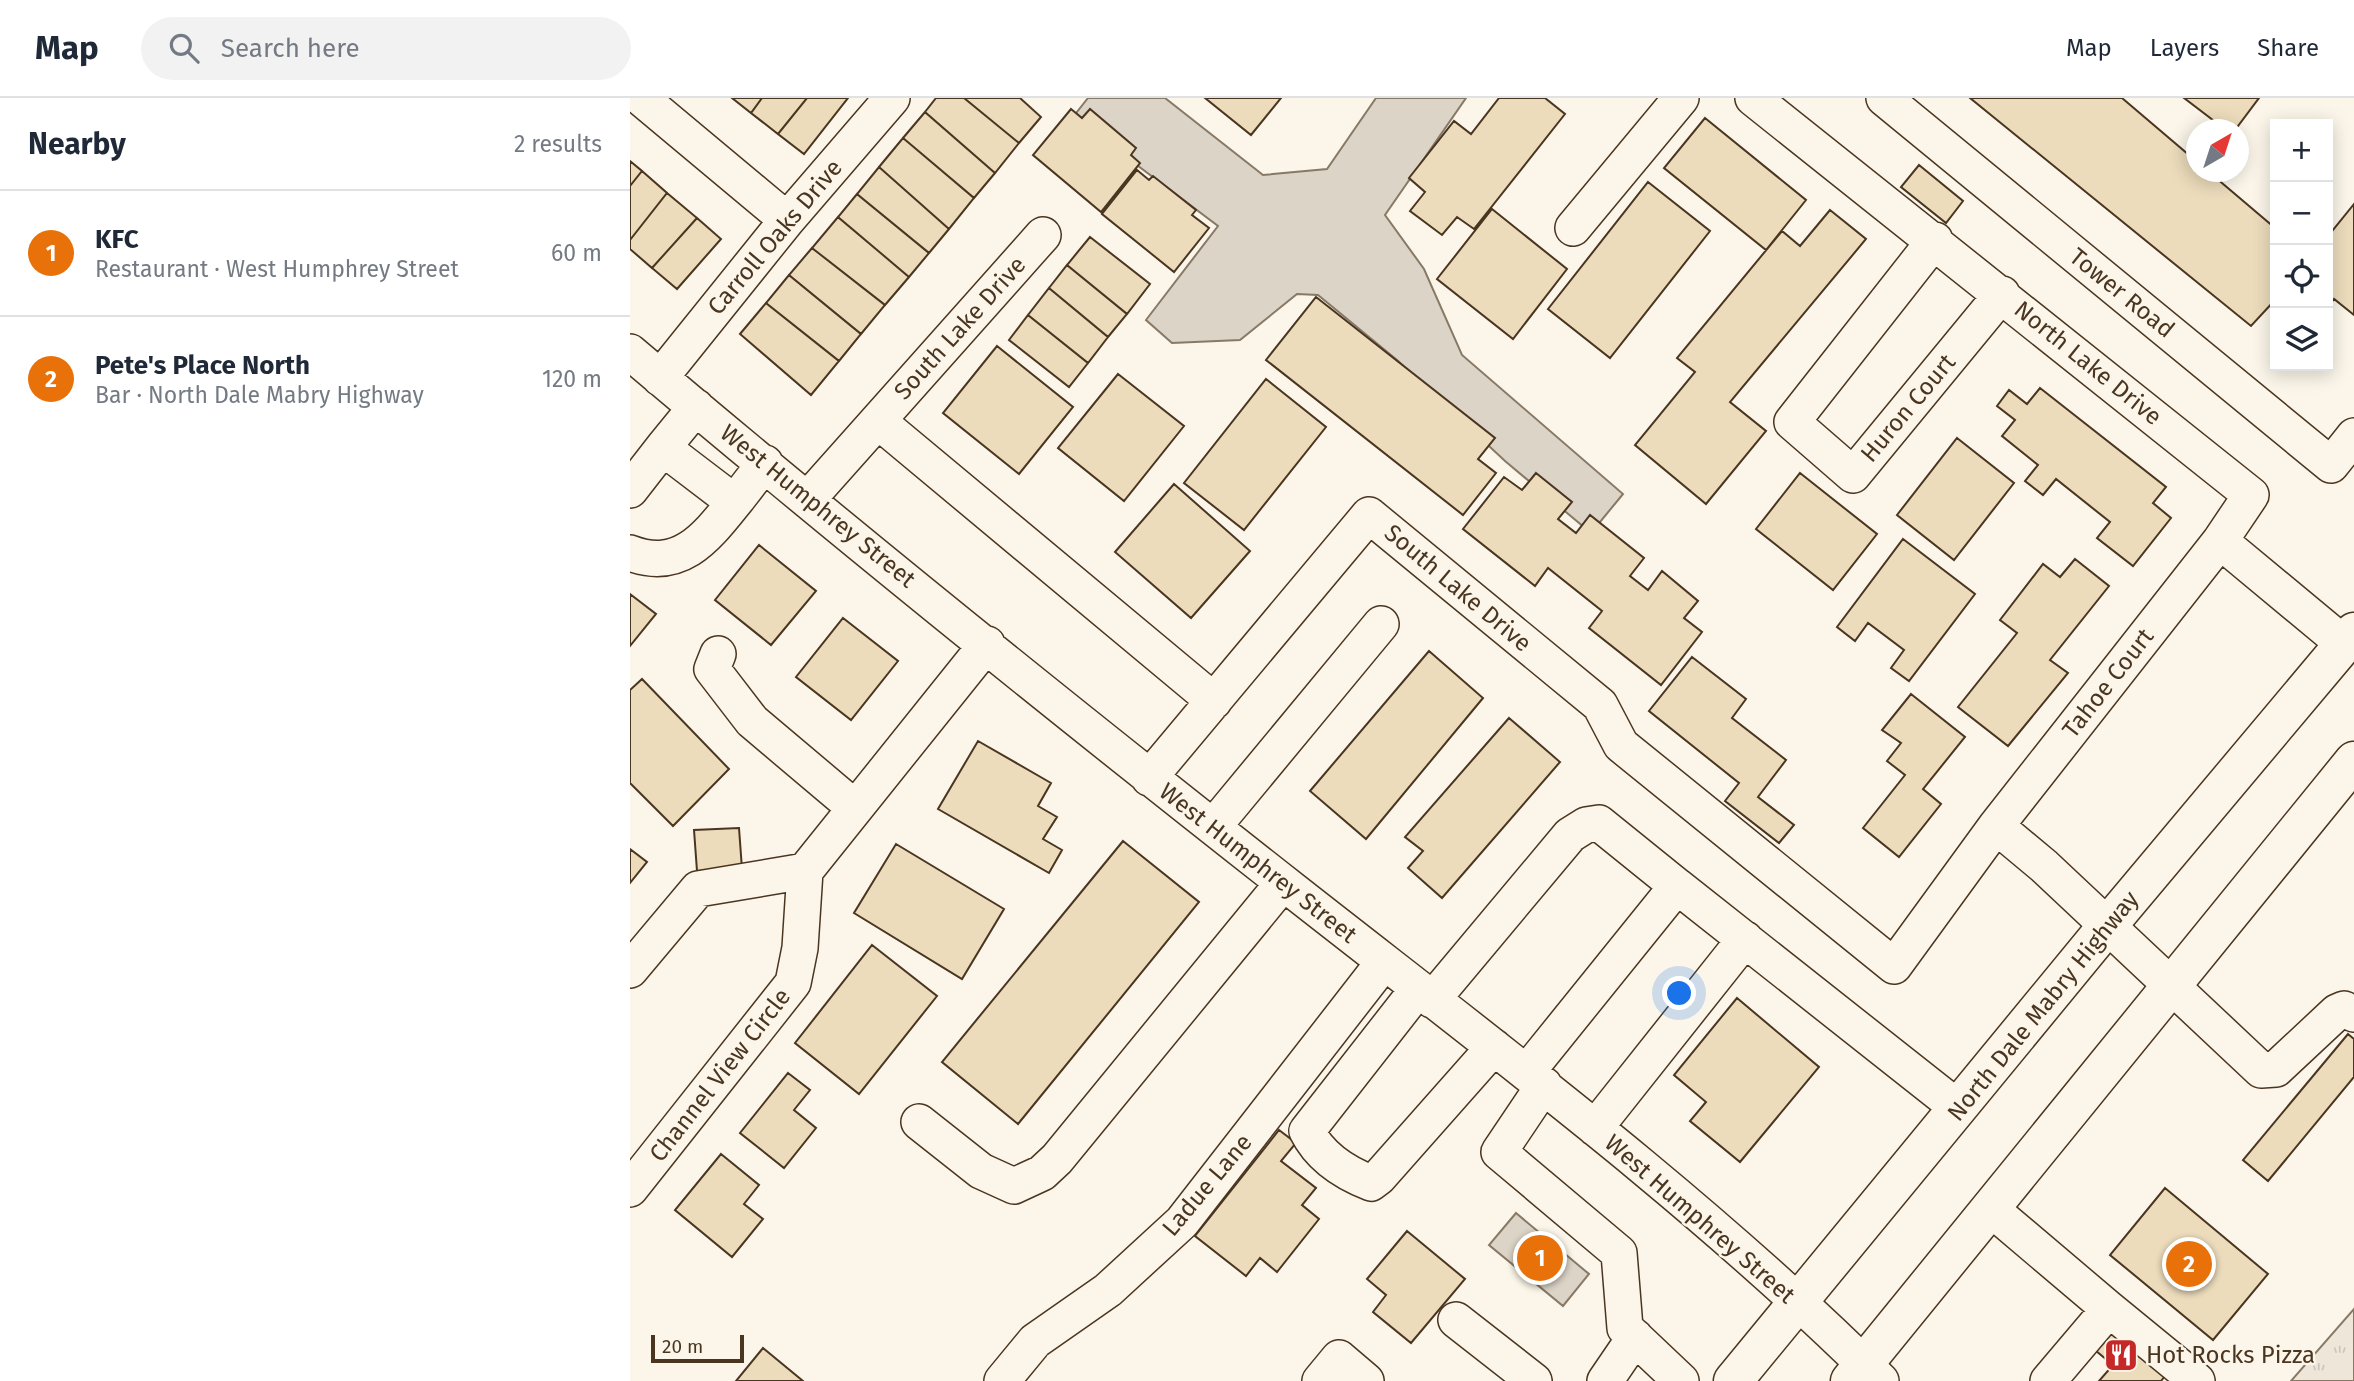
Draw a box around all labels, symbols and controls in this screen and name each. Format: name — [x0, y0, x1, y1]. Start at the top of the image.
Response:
search box — [141, 17, 631, 80]
text: Map — [35, 28, 99, 68]
icon: search — [165, 29, 203, 67]
text: Search here — [221, 33, 360, 64]
text: Map — [2066, 34, 2112, 62]
text: Layers — [2150, 34, 2219, 62]
text: Share — [2257, 34, 2319, 62]
north arrow — [2186, 119, 2249, 182]
map controls — [2270, 119, 2333, 371]
button: + — [2270, 119, 2333, 182]
text: Nearby — [28, 126, 126, 162]
text: 2 results — [514, 130, 602, 158]
street label: Carroll Oaks Drive — [702, 154, 848, 320]
button: − — [2270, 182, 2333, 245]
text: KFC — [95, 224, 139, 255]
text: 1 — [46, 239, 56, 267]
text: 60 m — [551, 239, 602, 267]
street label: Tower Road — [2064, 242, 2180, 344]
button: locate — [2270, 245, 2333, 308]
street label: South Lake Drive — [888, 251, 1032, 405]
text: Restaurant · West Humphrey Street — [95, 255, 459, 283]
street label: North Lake Drive — [2009, 295, 2167, 431]
button: layers — [2270, 308, 2333, 371]
street label: Huron Court — [1855, 348, 1961, 468]
text: Pete's Place North — [95, 350, 310, 381]
text: 2 — [45, 365, 57, 393]
text: 120 m — [542, 365, 602, 393]
text: Bar · North Dale Mabry Highway — [95, 381, 424, 409]
street label: West Humphrey Street — [715, 419, 921, 594]
street label: South Lake Drive — [1379, 519, 1537, 657]
street label: Tahoe Court — [2057, 623, 2159, 743]
street label: West Humphrey Street — [1154, 777, 1363, 949]
street label: North Dale Mabry Highway — [1942, 885, 2144, 1127]
your location — [1662, 976, 1696, 1010]
street label: Channel View Circle — [644, 983, 796, 1167]
street label: Ladue Lane — [1156, 1128, 1258, 1242]
street label: West Humphrey Street — [1599, 1129, 1801, 1309]
pin: 1 — [1517, 1232, 1563, 1284]
pin: 2 — [2166, 1238, 2212, 1290]
scale bar — [651, 1332, 744, 1364]
text: 20 m — [662, 1335, 703, 1358]
restaurant icon: Hot Rocks Pizza — [2102, 1336, 2140, 1374]
place label: Hot Rocks Pizza — [2146, 1341, 2315, 1369]

